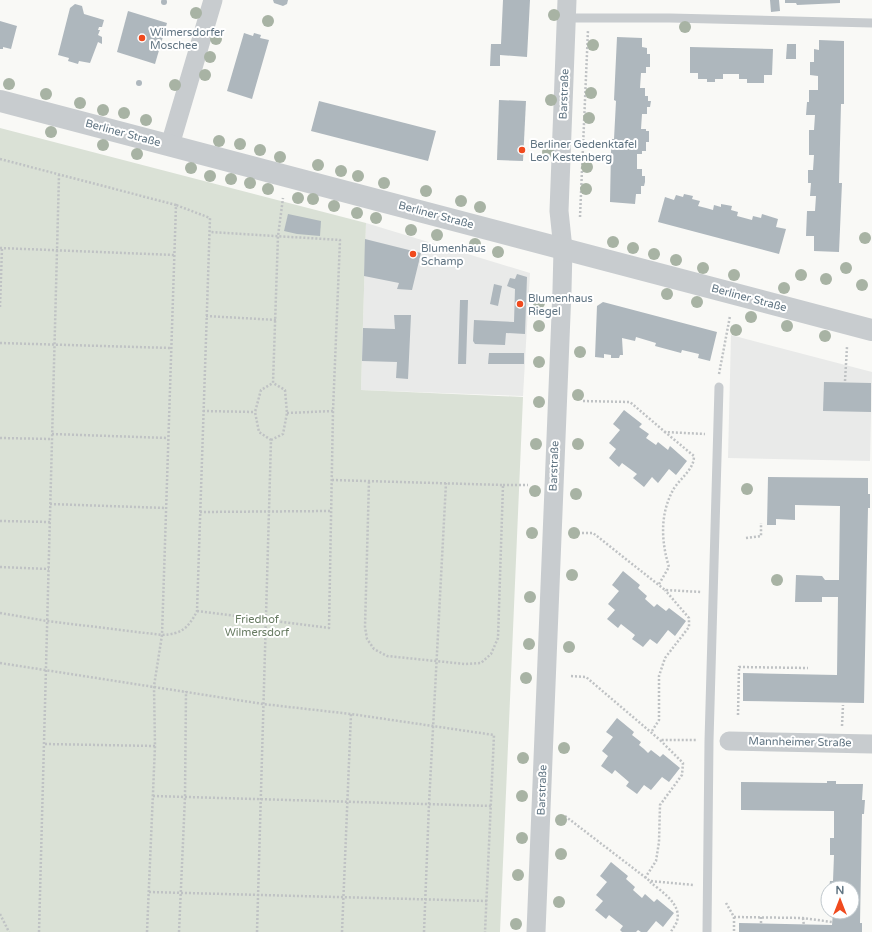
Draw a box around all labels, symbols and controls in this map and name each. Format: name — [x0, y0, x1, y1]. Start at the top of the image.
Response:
place label: Wilmersdorfer Moschee — [150, 26, 225, 52]
marker: Wilmersdorfer Moschee — [137, 33, 147, 43]
street label: Barstraße — [557, 68, 571, 120]
street label: Berliner Straße — [84, 117, 162, 149]
place label: Berliner Gedenktafel Leo Kestenberg — [530, 138, 637, 164]
marker: Berliner Gedenktafel Leo Kestenberg — [517, 145, 527, 155]
street label: Berliner Straße — [397, 199, 475, 231]
place label: Blumenhaus Schamp — [421, 242, 486, 268]
marker: Blumenhaus Schamp — [408, 249, 418, 259]
street label: Berliner Straße — [710, 282, 788, 314]
place label: Blumenhaus Riegel — [528, 292, 593, 318]
marker: Blumenhaus Riegel — [515, 299, 525, 309]
street label: Barstraße — [547, 440, 561, 492]
park label: Friedhof Wilmersdorf — [225, 613, 290, 639]
street label: Mannheimer Straße — [748, 735, 852, 749]
street label: Barstraße — [535, 764, 549, 816]
north arrow — [820, 880, 860, 920]
text: N — [836, 884, 844, 897]

